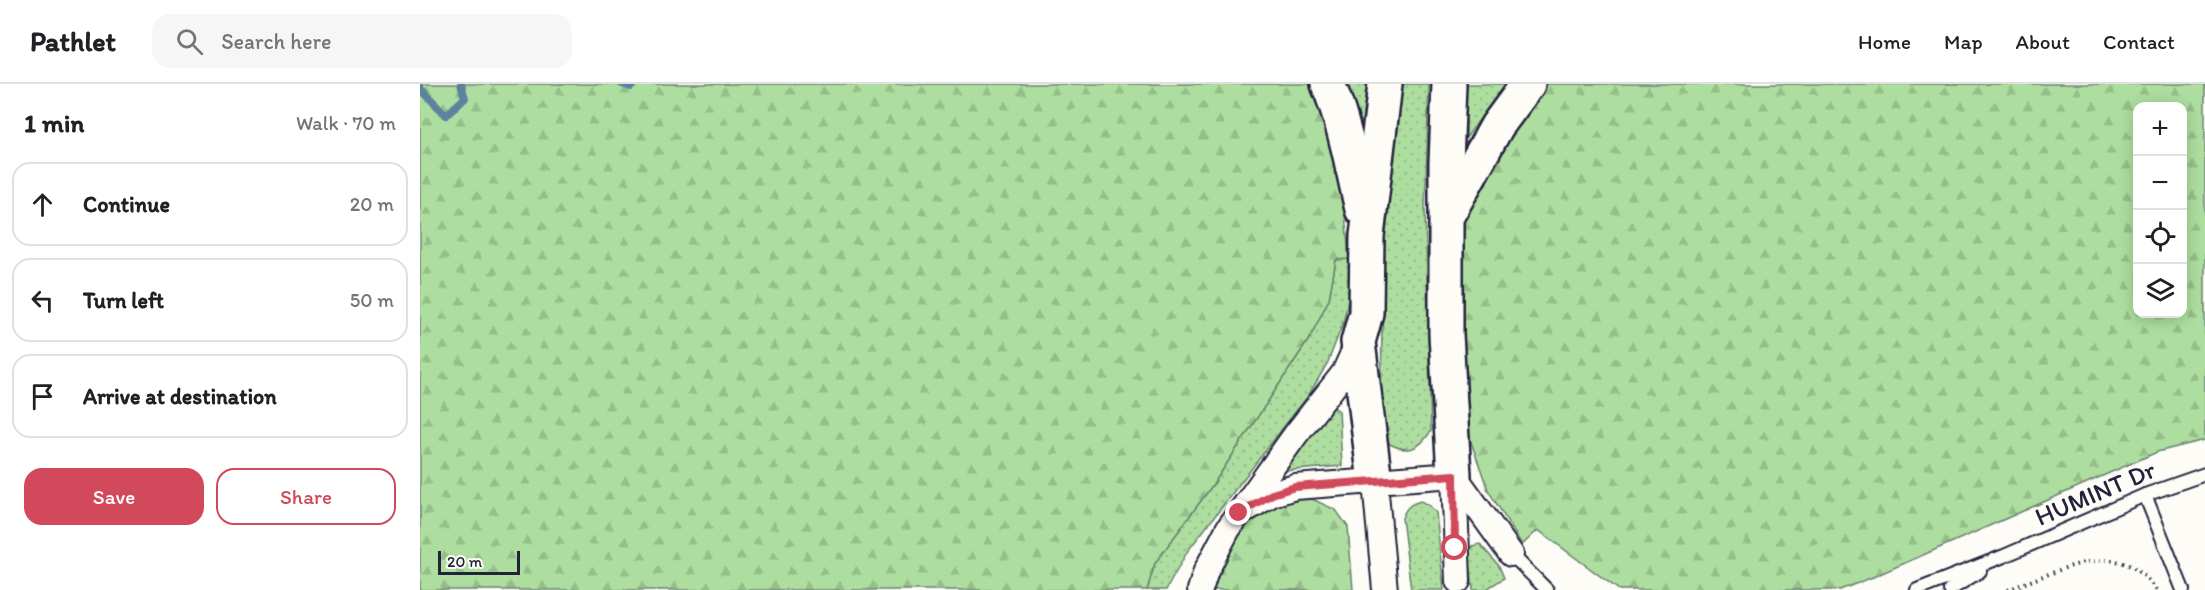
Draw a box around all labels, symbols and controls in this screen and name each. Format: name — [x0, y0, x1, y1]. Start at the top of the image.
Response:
search box — [152, 14, 572, 68]
text: Pathlet — [30, 24, 116, 58]
icon: search — [173, 25, 206, 58]
text: Search here — [221, 28, 331, 55]
text: Home — [1858, 29, 1911, 54]
text: Map — [1944, 29, 1983, 54]
text: About — [2016, 29, 2070, 54]
text: Contact — [2103, 29, 2175, 54]
map controls — [2133, 102, 2187, 318]
button: + — [2133, 102, 2187, 156]
text: 1 min — [24, 107, 84, 139]
text: Walk · 70 m — [296, 111, 396, 135]
button: − — [2133, 156, 2187, 210]
icon: ahead — [26, 188, 59, 221]
text: Continue — [83, 191, 170, 218]
text: 20 m — [350, 192, 394, 216]
button: locate — [2133, 210, 2187, 264]
button: layers — [2133, 264, 2187, 318]
icon: left — [26, 284, 59, 317]
text: Turn left — [83, 287, 164, 314]
text: 50 m — [350, 288, 394, 312]
icon: arrive — [26, 380, 59, 413]
text: Arrive at destination — [83, 383, 277, 410]
street label: HUMINT Dr — [2030, 453, 2161, 533]
button: Save — [24, 468, 204, 525]
button: Share — [216, 468, 396, 525]
route end — [1225, 499, 1251, 525]
route start — [1441, 534, 1467, 560]
scale bar — [438, 548, 520, 576]
text: 20 m — [447, 552, 482, 571]

